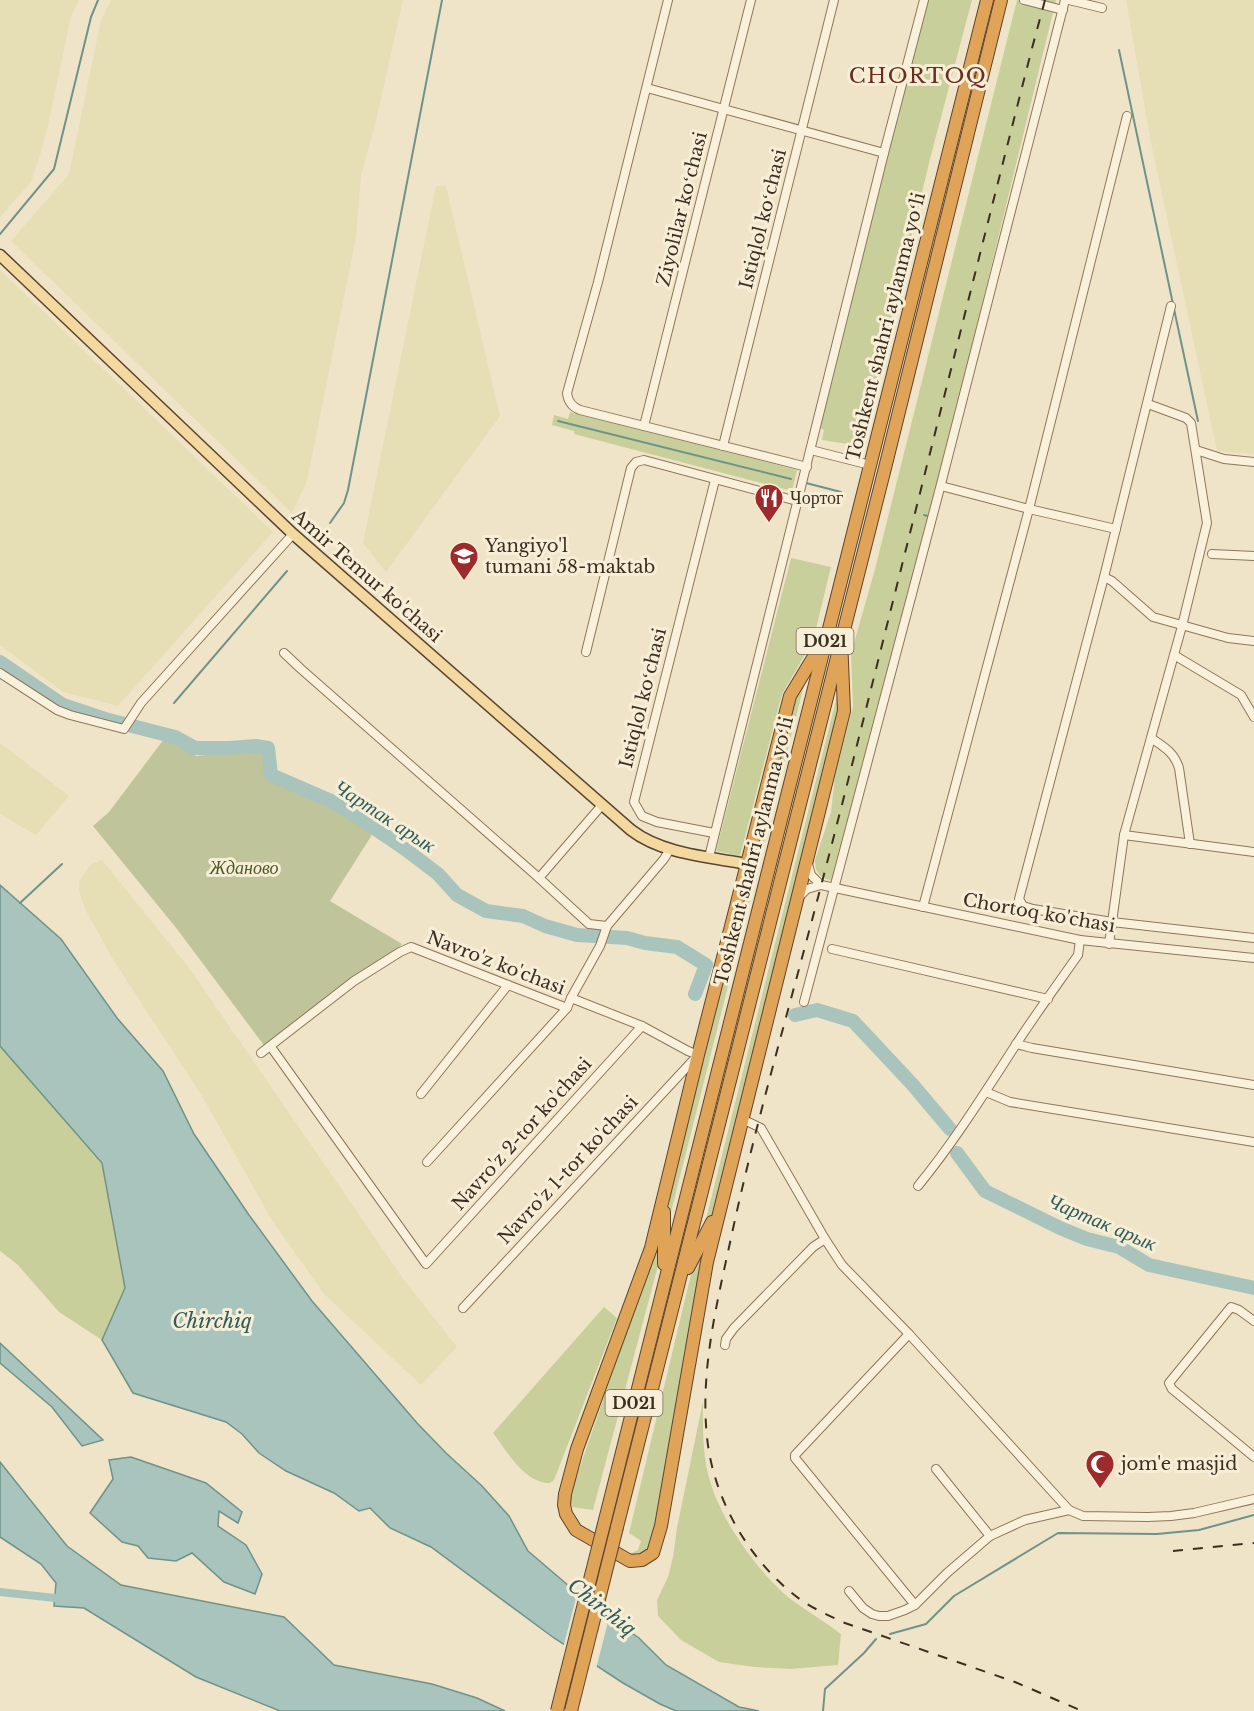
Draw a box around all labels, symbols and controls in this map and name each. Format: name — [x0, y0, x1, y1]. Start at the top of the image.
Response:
district label: CHORTOQ — [849, 63, 987, 89]
street label: Ziyolilar koʻchasi — [652, 129, 712, 289]
street label: Istiqlol koʻchasi — [735, 147, 791, 291]
street label: Toshkent shahri aylanma yoʻli — [842, 190, 930, 464]
restaurant icon: Чортог — [753, 482, 785, 524]
place label: Чортог — [790, 487, 843, 509]
street label: Amir Temur ko'chasi — [287, 504, 446, 647]
place label: Yangiyo'l tumani 58-maktab — [484, 535, 655, 578]
school or university icon: Yangiyo'l tumani 58-maktab — [448, 540, 480, 582]
street label: Istiqlol koʻchasi — [615, 626, 671, 770]
road number: D021 — [796, 628, 854, 654]
street label: Toshkent shahri aylanma yoʻli — [710, 714, 798, 988]
water label: Чартак арык — [330, 774, 441, 858]
park label: Жданово — [208, 857, 279, 879]
street label: Chortoq ko'chasi — [961, 889, 1117, 937]
street label: Navro'z ko'chasi — [424, 926, 568, 1000]
street label: Navro'z 2-tor ko'chasi — [448, 1053, 596, 1215]
street label: Navro'z 1-tor ko'chasi — [494, 1091, 642, 1249]
water label: Чартак арык — [1044, 1188, 1161, 1256]
water label: Chirchiq — [172, 1309, 252, 1333]
road number: D021 — [606, 1390, 662, 1416]
mosque icon: jom'e masjid — [1084, 1448, 1116, 1490]
place label: jom'e masjid — [1118, 1453, 1237, 1475]
water label: Chirchiq — [563, 1573, 641, 1641]

